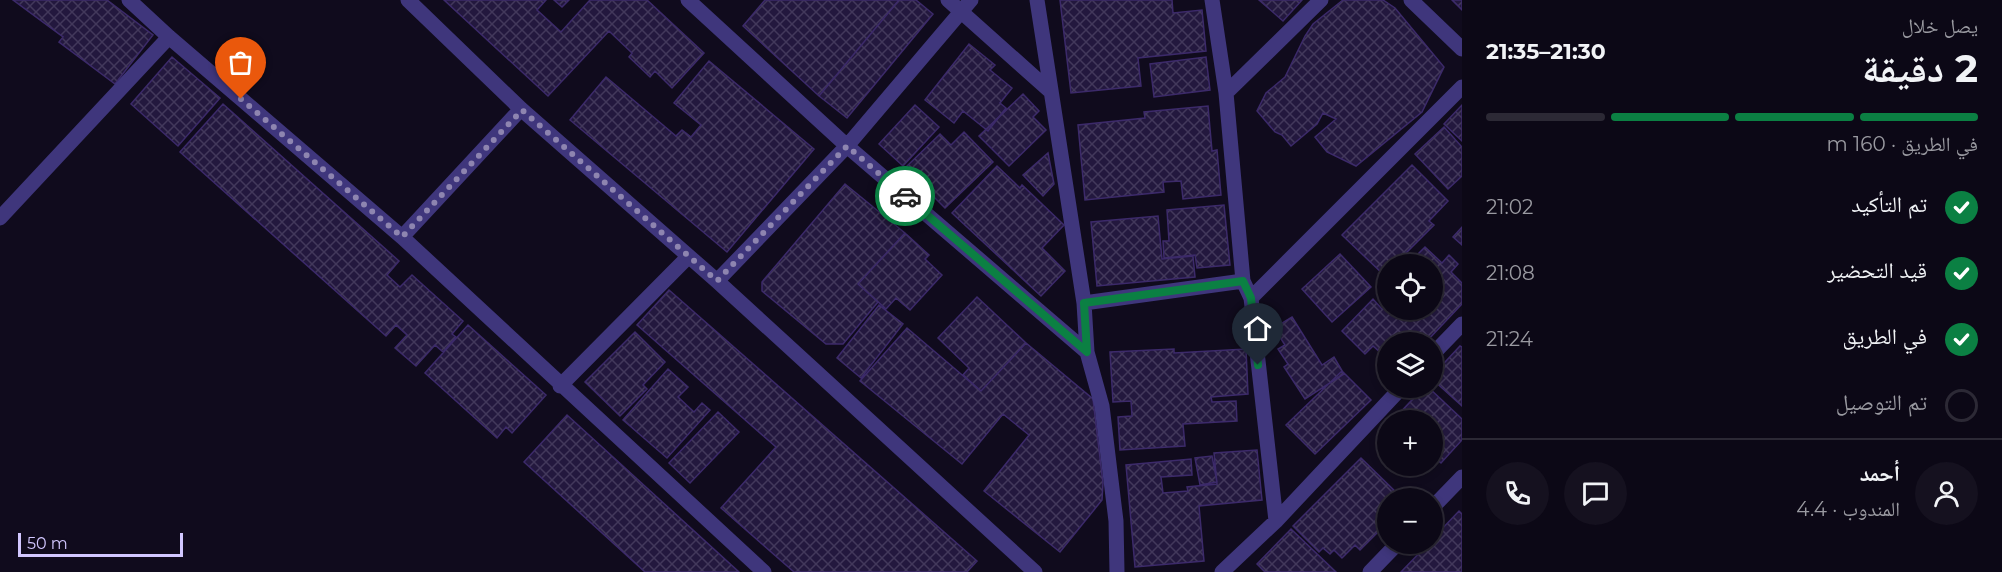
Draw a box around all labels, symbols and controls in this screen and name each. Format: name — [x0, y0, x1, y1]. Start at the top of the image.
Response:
text: يصل خلال — [1902, 14, 1978, 38]
pin — [215, 37, 266, 99]
text: 21:30–21:35 — [1486, 38, 1606, 65]
text: 2 دقيقة — [1862, 44, 1978, 92]
icon: bag — [224, 46, 257, 79]
text: في الطريق · 160 m — [1827, 132, 1978, 156]
courier — [875, 166, 935, 226]
icon: car — [889, 180, 922, 213]
text: تم التأكيد — [1851, 191, 1927, 218]
icon: check — [1945, 191, 1978, 224]
text: 21:02 — [1486, 195, 1533, 219]
map controls — [1377, 254, 1443, 554]
button: locate — [1377, 254, 1443, 320]
text: قيد التحضير — [1827, 257, 1927, 284]
icon: check — [1945, 257, 1978, 290]
text: 21:08 — [1486, 261, 1535, 285]
pin — [1232, 303, 1283, 365]
icon: home — [1241, 312, 1274, 345]
text: في الطريق — [1843, 323, 1927, 350]
icon: check — [1945, 323, 1978, 356]
text: 21:24 — [1486, 327, 1533, 351]
button: layers — [1377, 332, 1443, 398]
text: تم التوصيل — [1836, 389, 1927, 416]
button: + — [1377, 410, 1443, 476]
text: أحمد — [1860, 460, 1900, 487]
button: phone — [1486, 462, 1549, 525]
button: chat — [1564, 462, 1627, 525]
button: person — [1915, 462, 1978, 525]
button: − — [1377, 488, 1443, 554]
text: المندوب · 4.4 — [1796, 497, 1900, 521]
scale bar — [18, 530, 183, 558]
text: 50 m — [27, 534, 68, 553]

